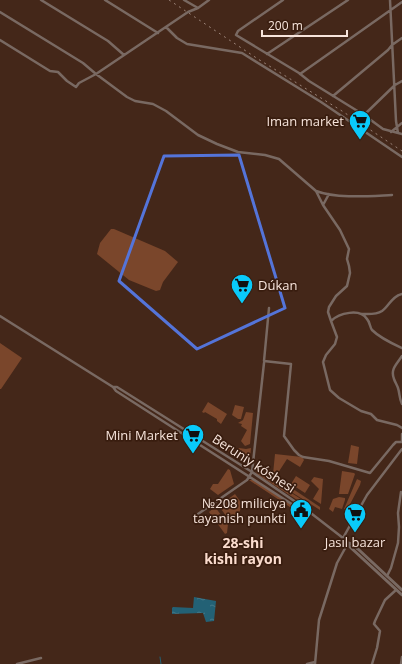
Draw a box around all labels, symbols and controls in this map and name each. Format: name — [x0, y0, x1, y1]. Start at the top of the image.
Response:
scale bar — [262, 12, 347, 38]
text: 200 m — [268, 17, 303, 34]
supermarket icon: Iman market — [347, 108, 373, 141]
place label: Iman market — [266, 112, 344, 130]
supermarket icon: Dúkan — [229, 272, 255, 305]
place label: Dúkan — [258, 276, 297, 294]
supermarket icon: Mini Market — [180, 422, 206, 455]
place label: Mini Market — [105, 426, 178, 444]
street label: Beruniy kóshesi — [209, 429, 299, 497]
place label: №208 miliciya tayanish punkti — [193, 494, 286, 527]
public building icon: №208 miliciya tayanish punkti — [288, 497, 314, 530]
supermarket icon: Jasıl bazar — [342, 501, 368, 534]
district label: 28-shi kishi rayon — [204, 533, 282, 568]
place label: Jasıl bazar — [323, 533, 386, 551]

